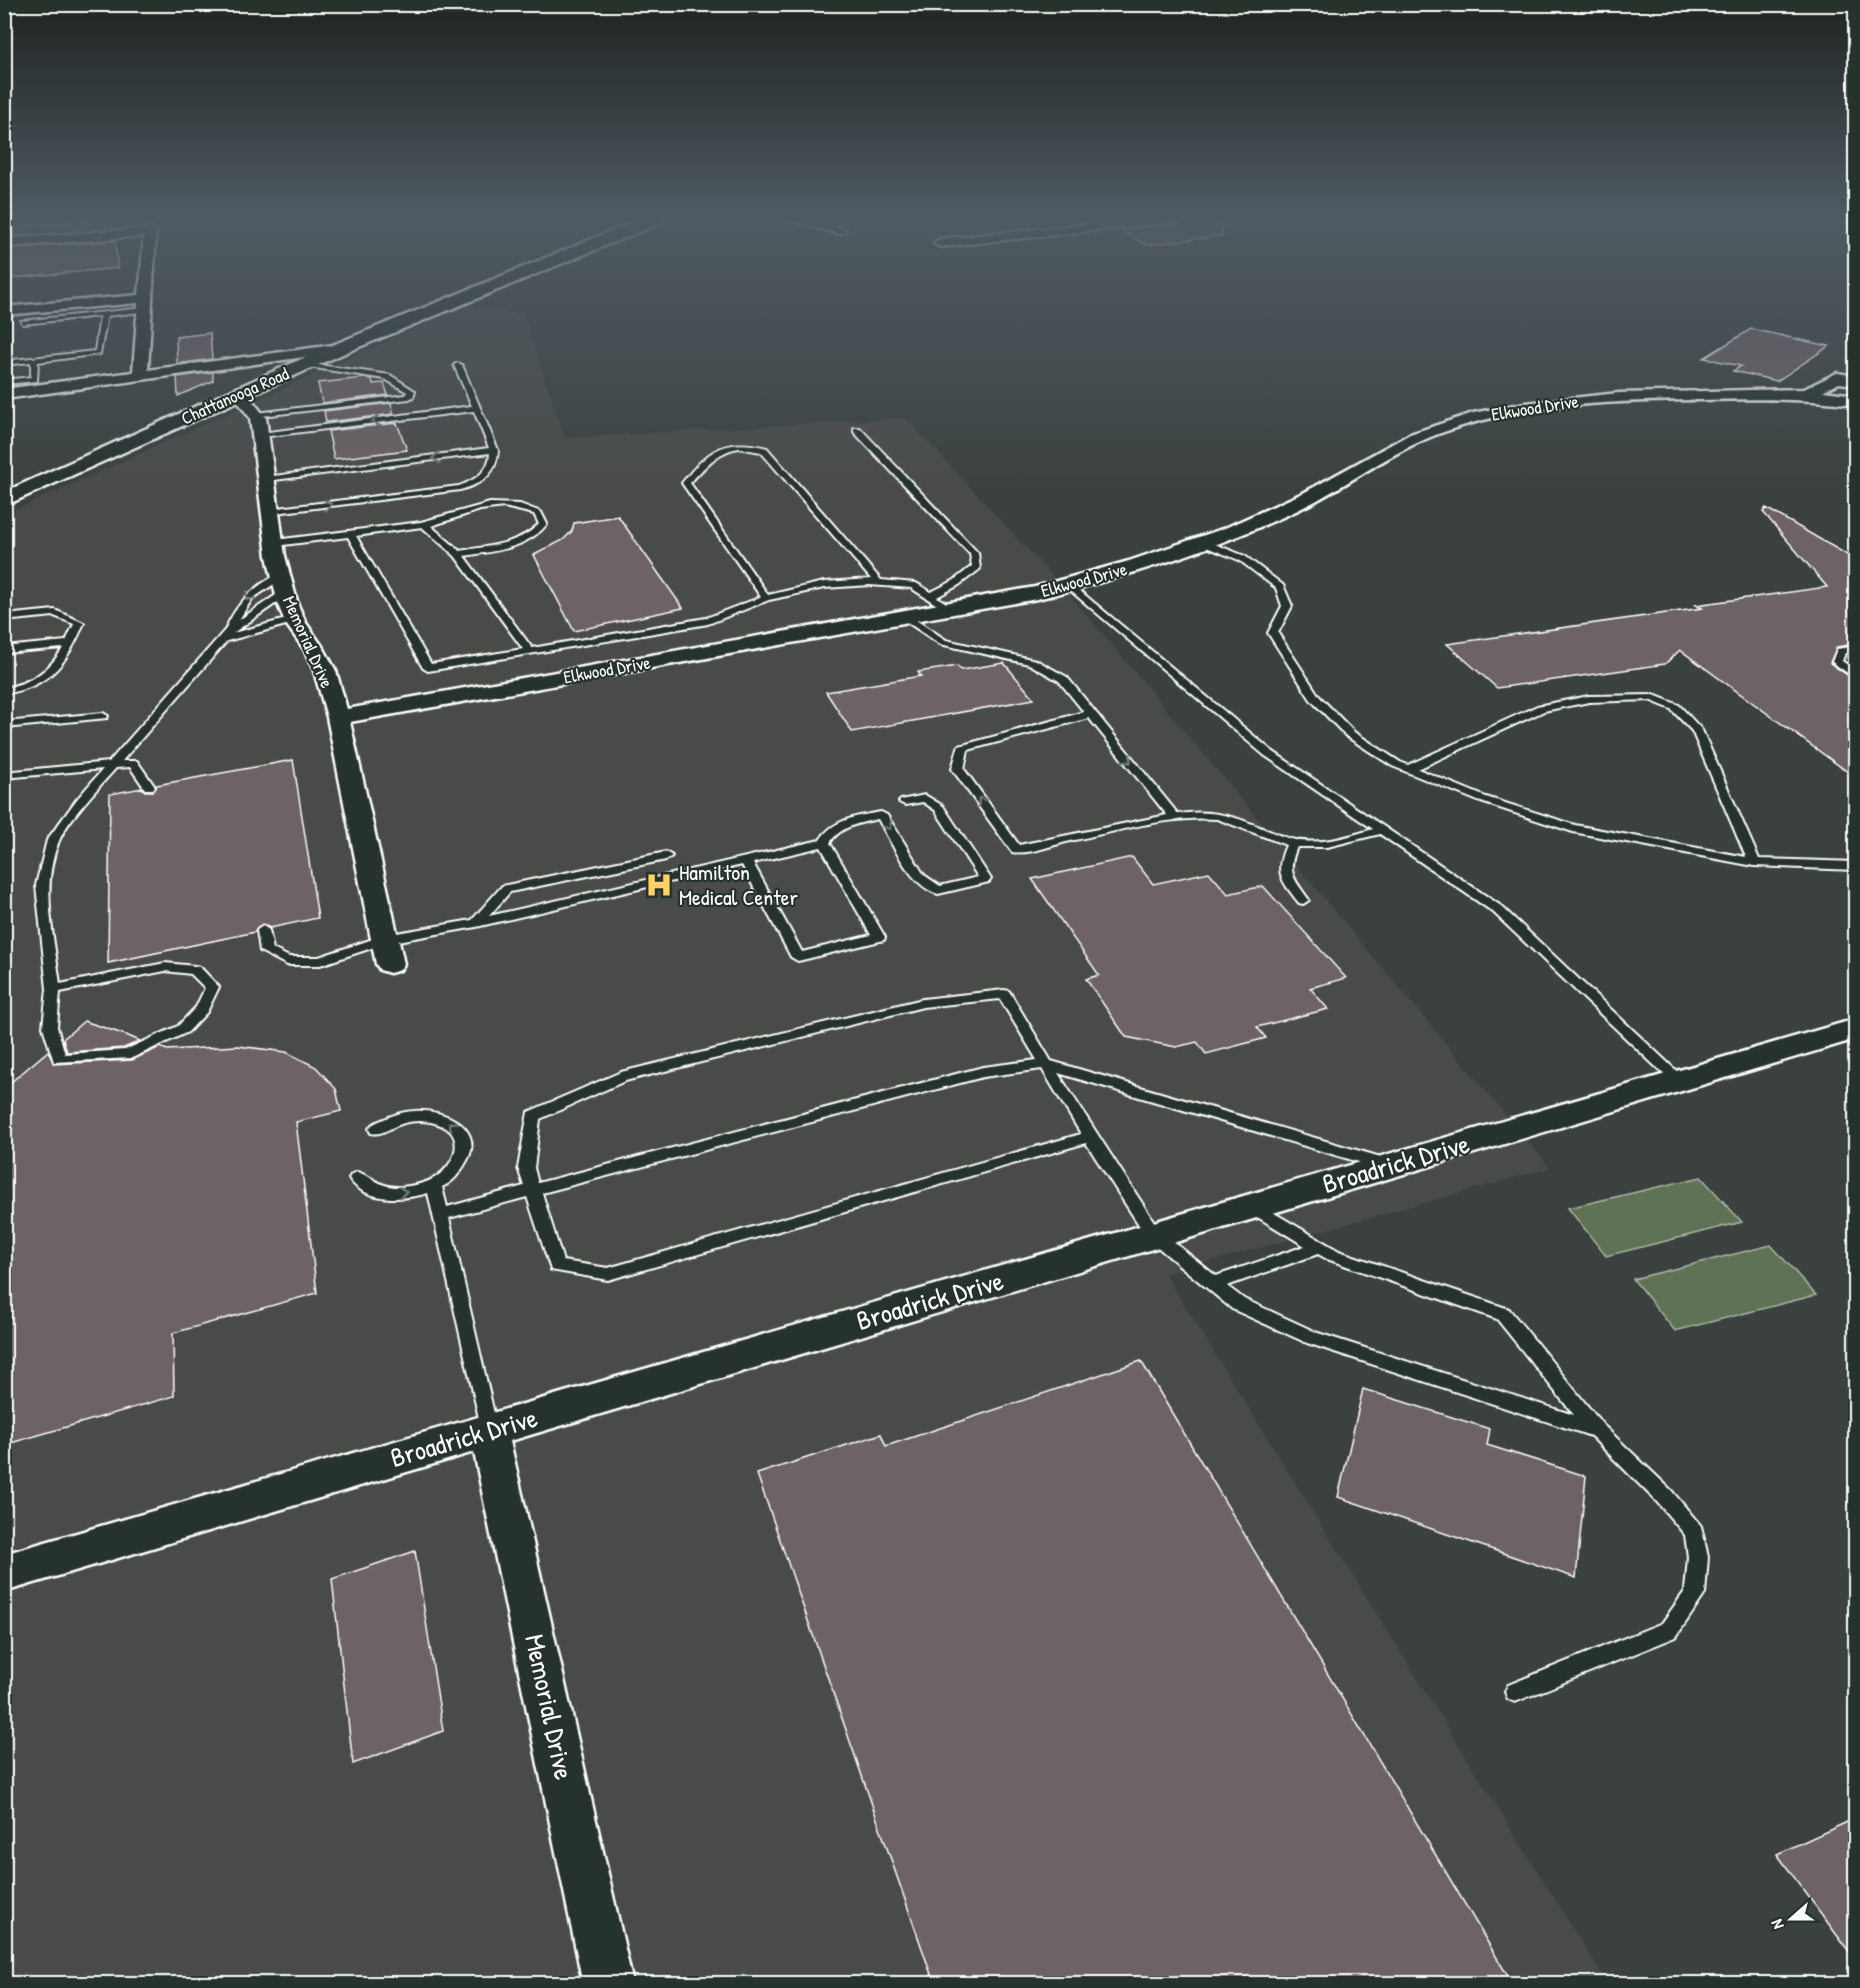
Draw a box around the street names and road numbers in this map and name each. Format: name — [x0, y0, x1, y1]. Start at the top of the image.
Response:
street label: Chattanooga Road — [177, 361, 293, 430]
street label: Elkwood Drive — [1489, 388, 1580, 427]
street label: Elkwood Drive — [1038, 556, 1130, 603]
street label: Memorial Drive — [277, 592, 340, 692]
street label: Elkwood Drive — [561, 650, 652, 689]
street label: Broadrick Drive — [1318, 1125, 1474, 1201]
street label: Broadrick Drive — [852, 1262, 1008, 1338]
street label: Broadrick Drive — [386, 1399, 542, 1475]
street label: Memorial Drive — [517, 1631, 583, 1783]

